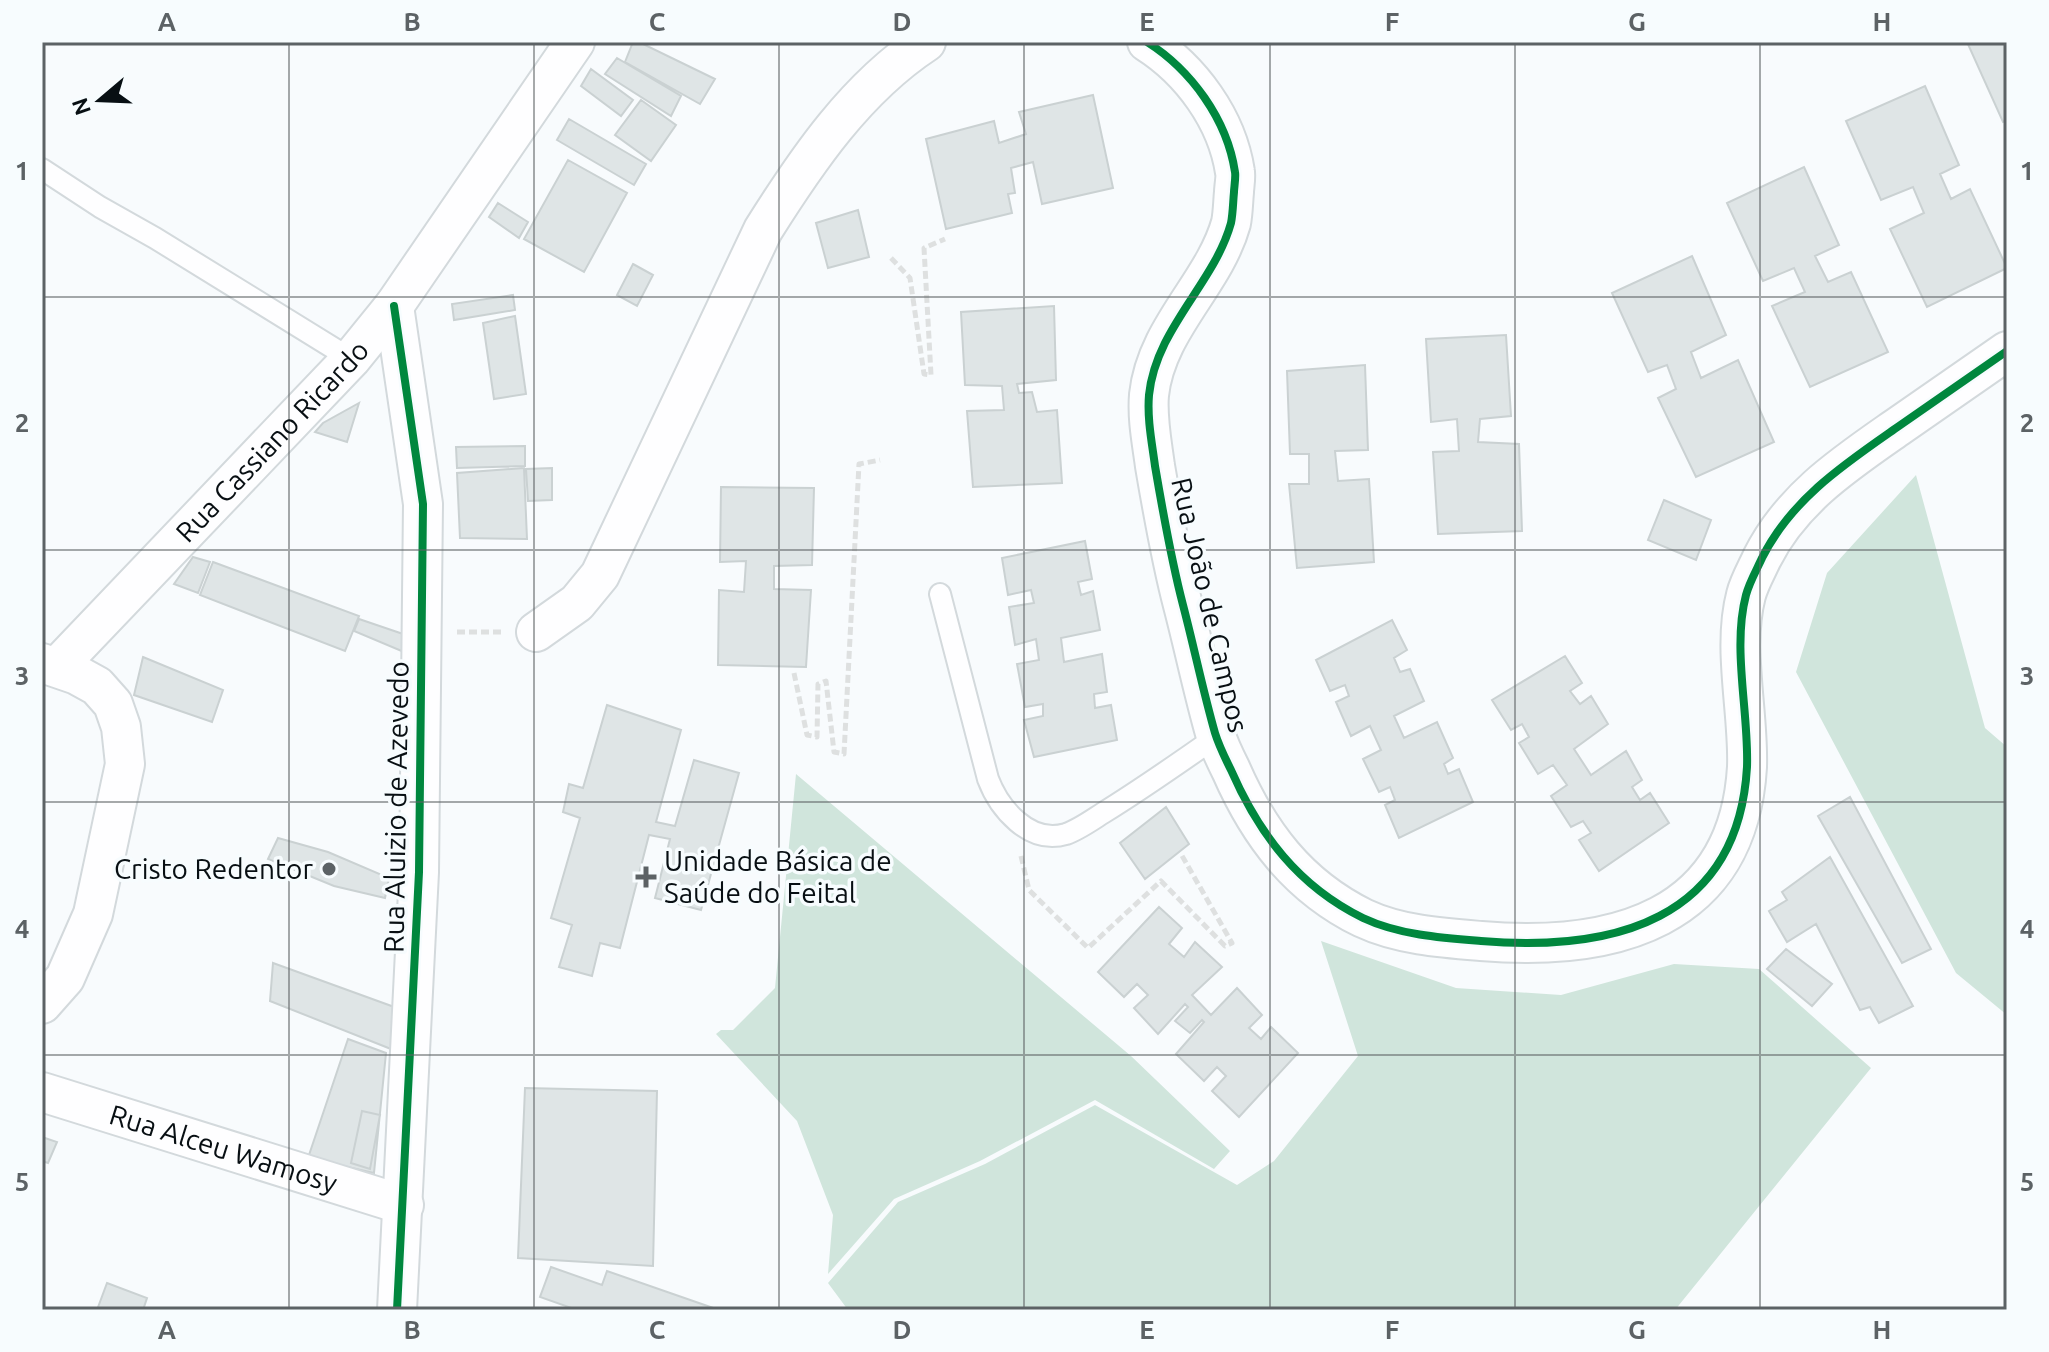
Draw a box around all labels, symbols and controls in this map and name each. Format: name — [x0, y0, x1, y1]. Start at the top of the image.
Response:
text: A — [158, 7, 177, 36]
text: B — [403, 7, 421, 36]
text: C — [649, 7, 666, 36]
text: D — [893, 7, 911, 36]
text: E — [1139, 7, 1155, 36]
text: F — [1385, 7, 1399, 36]
text: G — [1628, 7, 1646, 36]
text: H — [1873, 7, 1891, 36]
north arrow — [60, 60, 140, 140]
text: N — [66, 95, 95, 119]
text: 1 — [15, 156, 29, 185]
text: 1 — [2020, 156, 2034, 185]
street label: Rua Cassiano Ricardo — [169, 334, 375, 548]
text: 2 — [15, 408, 29, 437]
text: 2 — [2020, 408, 2034, 437]
street label: Rua João de Campos — [1166, 474, 1255, 735]
text: 3 — [15, 661, 29, 690]
street label: Rua Aluizio de Azevedo — [377, 661, 414, 953]
text: 3 — [2020, 661, 2034, 690]
place label: Unidade Básica de Saúde do Feital — [664, 845, 892, 908]
place label: Cristo Redentor — [114, 853, 313, 884]
marker: Cristo Redentor — [320, 860, 338, 878]
marker: Unidade Básica de Saúde do Feital — [635, 866, 657, 888]
text: 4 — [15, 914, 29, 943]
text: 4 — [2020, 914, 2034, 943]
street label: Rua Alceu Wamosy — [106, 1098, 341, 1198]
text: 5 — [15, 1167, 29, 1196]
text: 5 — [2020, 1167, 2034, 1196]
text: A — [158, 1315, 177, 1344]
text: B — [403, 1315, 421, 1344]
text: C — [649, 1315, 666, 1344]
text: D — [893, 1315, 911, 1344]
text: E — [1139, 1315, 1155, 1344]
text: F — [1385, 1315, 1399, 1344]
text: G — [1628, 1315, 1646, 1344]
text: H — [1873, 1315, 1891, 1344]

